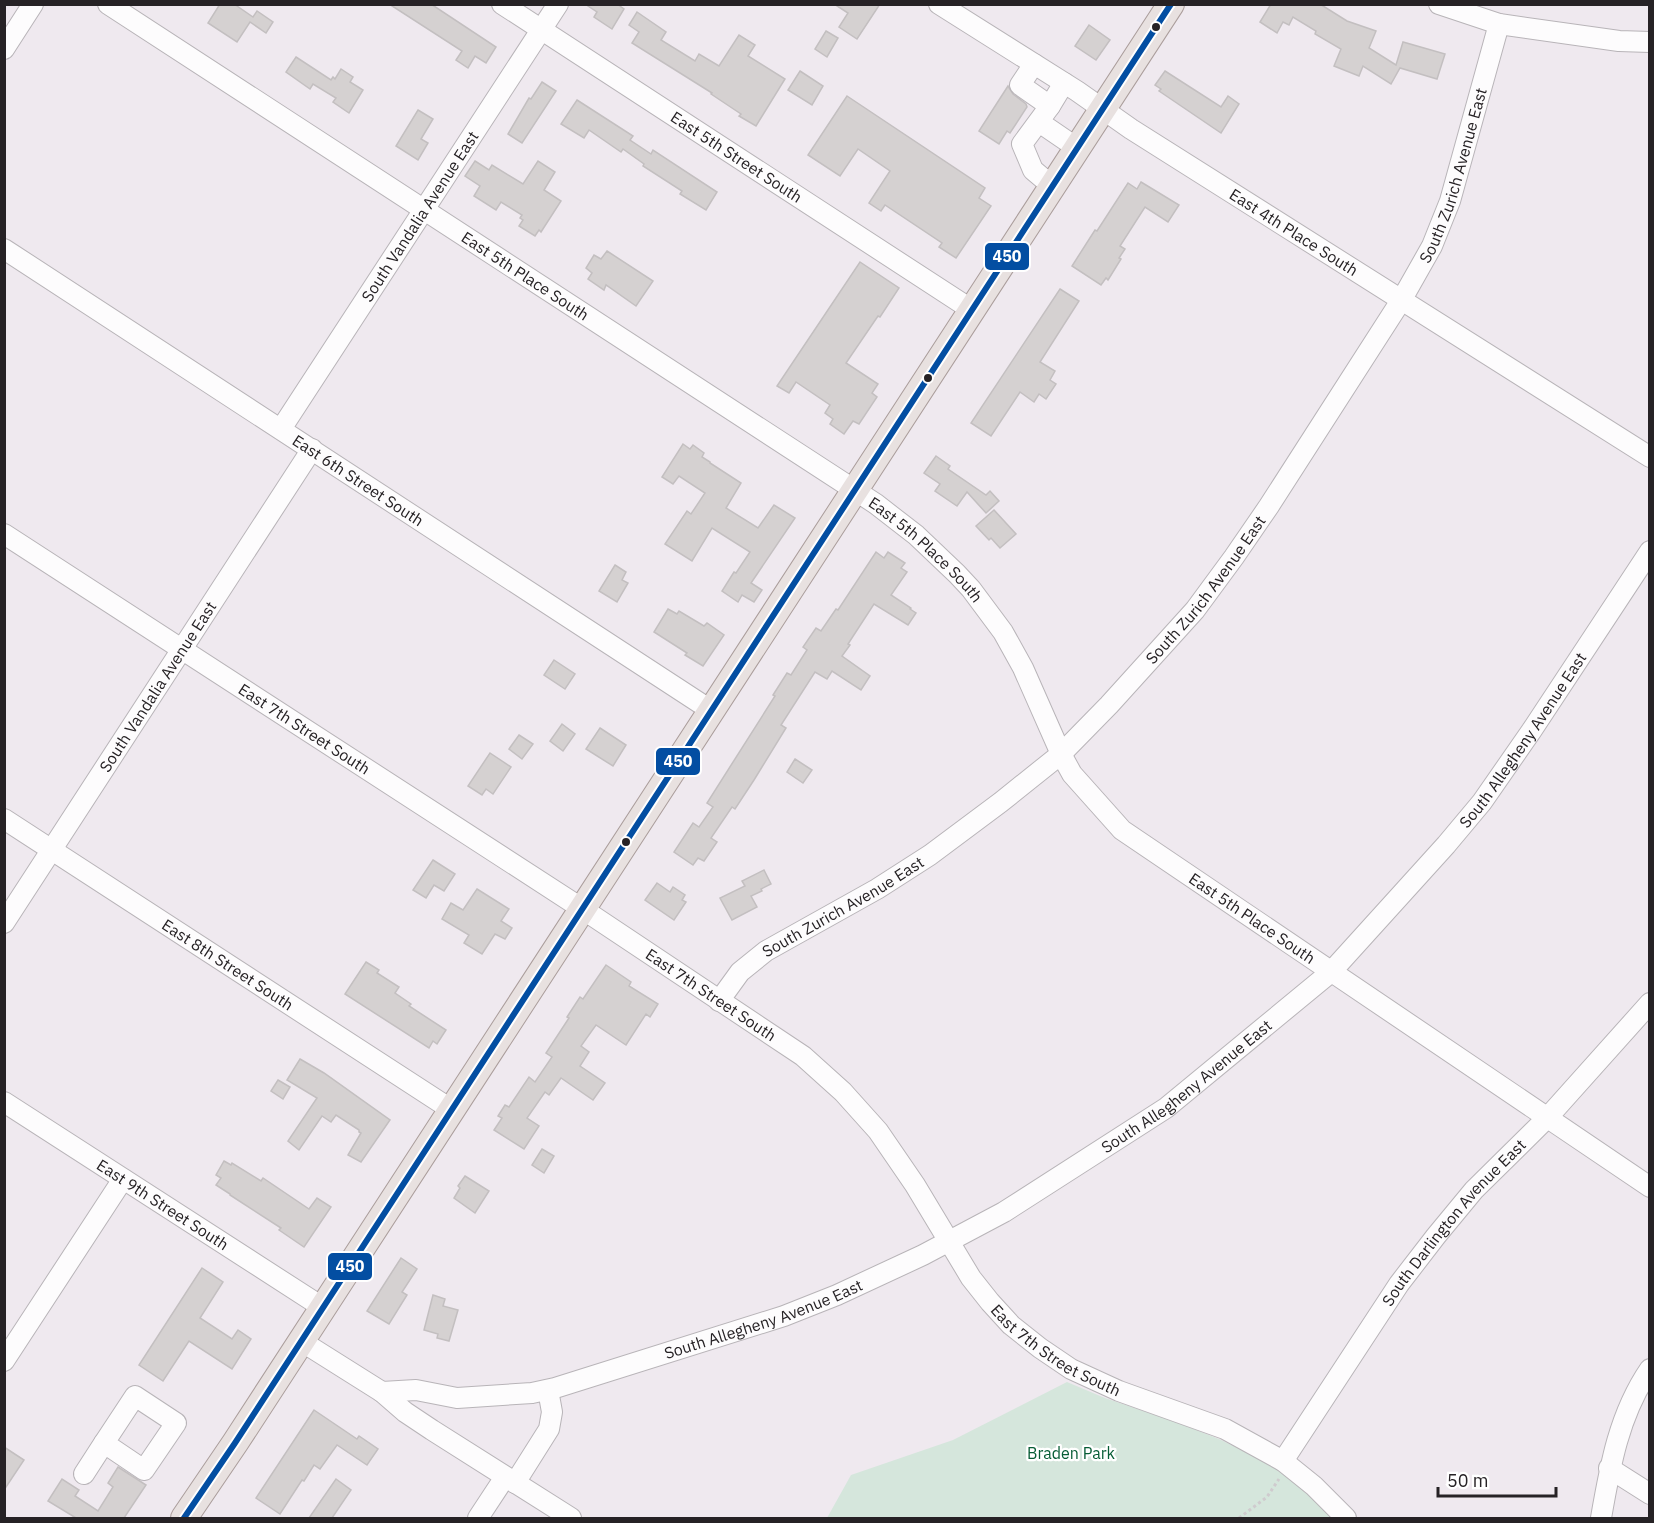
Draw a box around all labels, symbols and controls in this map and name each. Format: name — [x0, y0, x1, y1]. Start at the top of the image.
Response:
unlabelled marker — [1150, 21, 1162, 33]
street label: South Zurich Avenue East — [1415, 85, 1491, 266]
street label: East 5th Street South — [667, 107, 806, 207]
street label: South Vandalia Avenue East — [357, 127, 483, 305]
street label: East 4th Place South — [1226, 184, 1362, 280]
street label: East 5th Place South — [458, 227, 593, 325]
line badge: 450 — [984, 242, 1030, 271]
text: 450 — [993, 246, 1022, 266]
unlabelled marker — [922, 372, 934, 384]
street label: East 6th Street South — [289, 430, 428, 530]
street label: East 5th Place South — [865, 492, 987, 606]
street label: South Zurich Avenue East — [1141, 511, 1270, 668]
street label: South Vandalia Avenue East — [95, 597, 220, 776]
street label: South Allegheny Avenue East — [1455, 649, 1590, 832]
street label: East 7th Street South — [235, 679, 374, 779]
line badge: 450 — [655, 747, 701, 776]
text: 450 — [664, 751, 693, 771]
unlabelled marker — [620, 836, 632, 848]
street label: South Zurich Avenue East — [759, 852, 927, 961]
street label: East 5th Place South — [1185, 868, 1319, 968]
street label: East 8th Street South — [158, 914, 297, 1014]
street label: East 7th Street South — [642, 944, 780, 1045]
street label: South Allegheny Avenue East — [1097, 1015, 1276, 1157]
street label: South Darlington Avenue East — [1377, 1135, 1530, 1310]
street label: East 9th Street South — [93, 1155, 233, 1254]
line badge: 450 — [327, 1252, 373, 1281]
text: 450 — [336, 1256, 365, 1276]
street label: South Allegheny Avenue East — [662, 1275, 866, 1363]
street label: East 7th Street South — [987, 1300, 1124, 1400]
park label: Braden Park — [1027, 1443, 1116, 1463]
scale bar — [1438, 1460, 1556, 1498]
text: 50 m — [1447, 1469, 1489, 1492]

